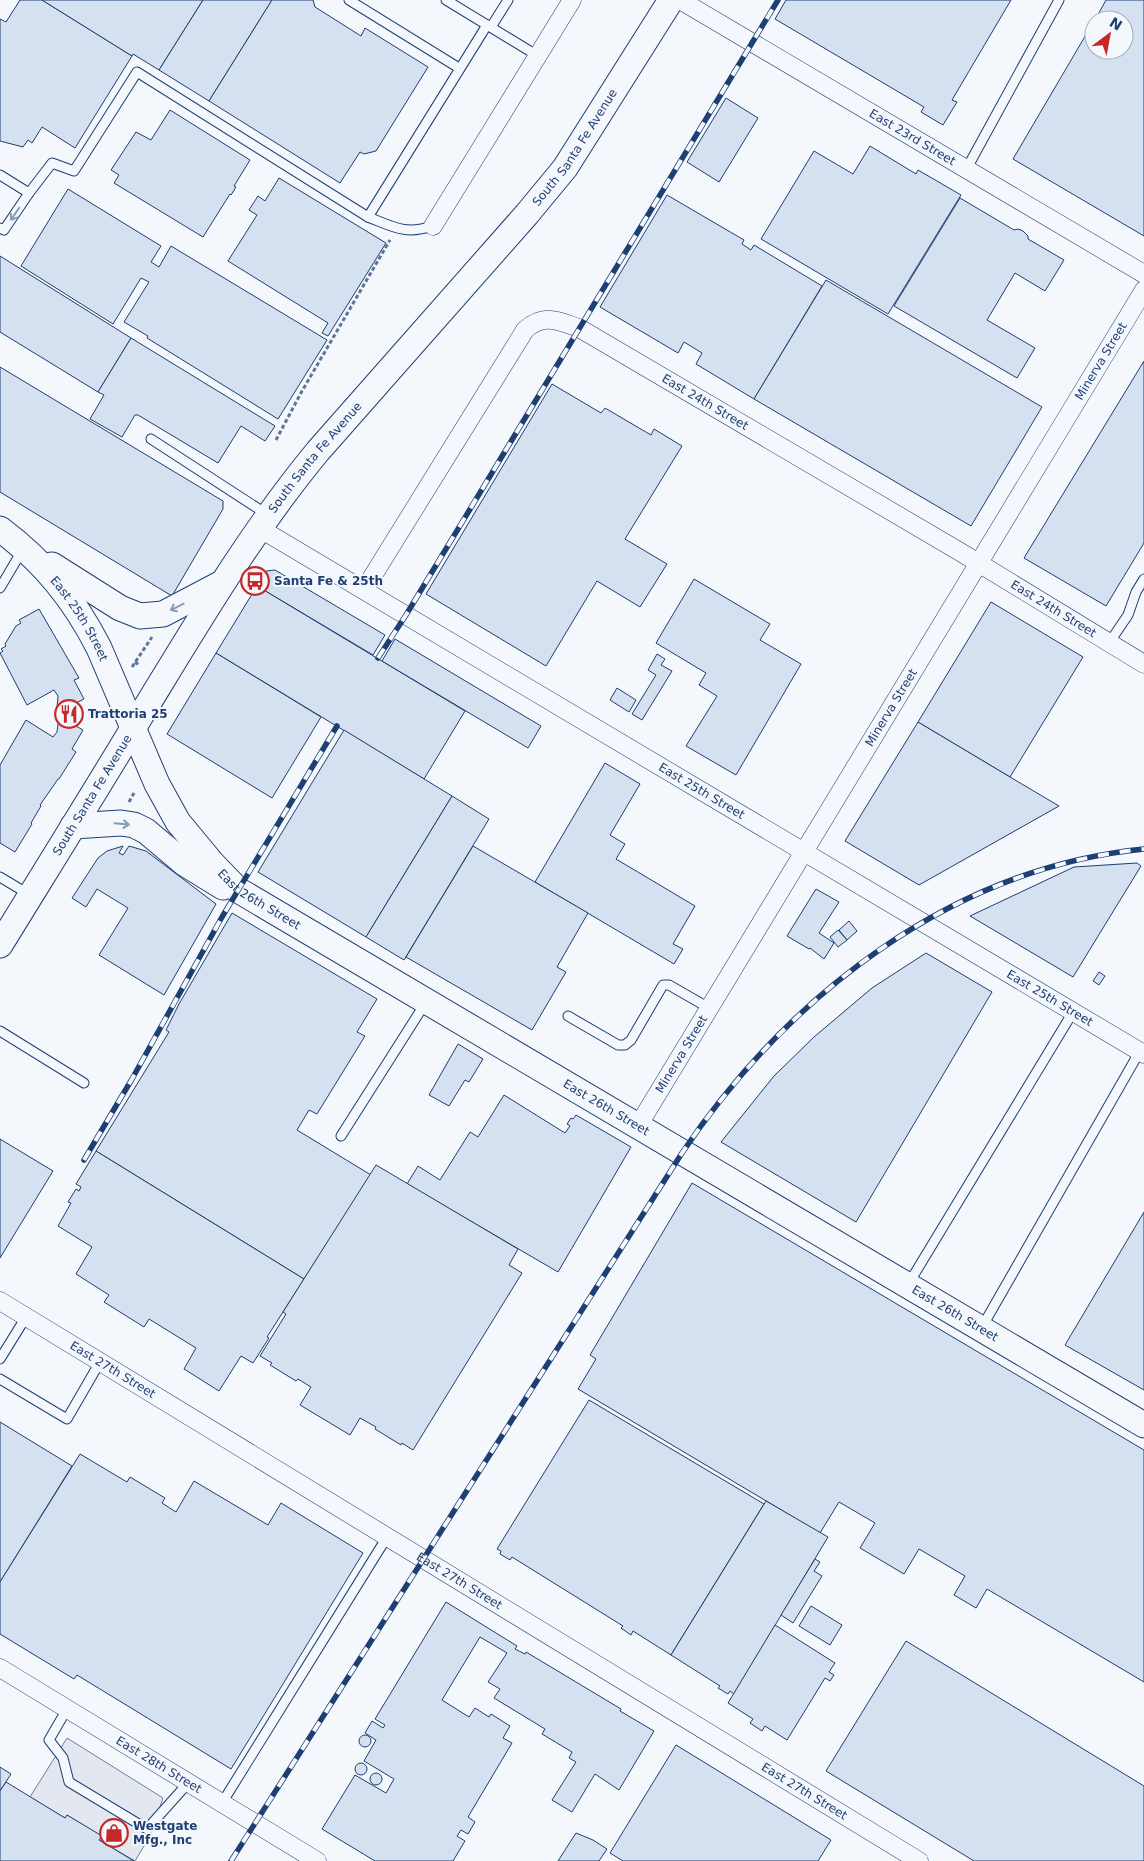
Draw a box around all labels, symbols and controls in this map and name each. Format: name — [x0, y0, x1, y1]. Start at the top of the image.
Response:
north arrow — [1084, 10, 1134, 60]
text: N — [1107, 14, 1125, 34]
street label: South Santa Fe Avenue — [530, 86, 620, 209]
street label: East 23rd Street — [867, 106, 958, 168]
one-way arrow — [10, 206, 20, 220]
street label: Minerva Street — [1072, 319, 1130, 403]
street label: East 24th Street — [659, 371, 751, 433]
street label: South Santa Fe Avenue — [266, 399, 365, 516]
bus stop icon: Santa Fe & 25th — [240, 566, 270, 596]
street label: East 25th Street — [47, 573, 111, 664]
place label: Santa Fe & 25th — [274, 574, 383, 588]
street label: East 24th Street — [1008, 577, 1099, 640]
one-way arrow — [170, 603, 185, 612]
street label: Minerva Street — [862, 666, 920, 749]
restaurant icon: Trattoria 25 — [54, 699, 84, 729]
place label: Trattoria 25 — [88, 707, 168, 721]
street label: South Santa Fe Avenue — [50, 732, 135, 858]
street label: East 25th Street — [656, 760, 748, 822]
one-way arrow — [113, 819, 129, 829]
street label: East 26th Street — [215, 866, 303, 933]
street label: East 25th Street — [1004, 967, 1096, 1029]
street label: Minerva Street — [653, 1012, 711, 1096]
street label: East 26th Street — [561, 1077, 652, 1139]
street label: East 26th Street — [909, 1283, 1001, 1344]
street label: East 27th Street — [67, 1338, 158, 1401]
street label: East 27th Street — [414, 1550, 505, 1613]
street label: East 28th Street — [113, 1733, 204, 1796]
street label: East 27th Street — [759, 1760, 850, 1823]
shop icon: Westgate Mfg., Inc — [99, 1818, 129, 1848]
place label: Westgate Mfg., Inc — [133, 1819, 197, 1847]

